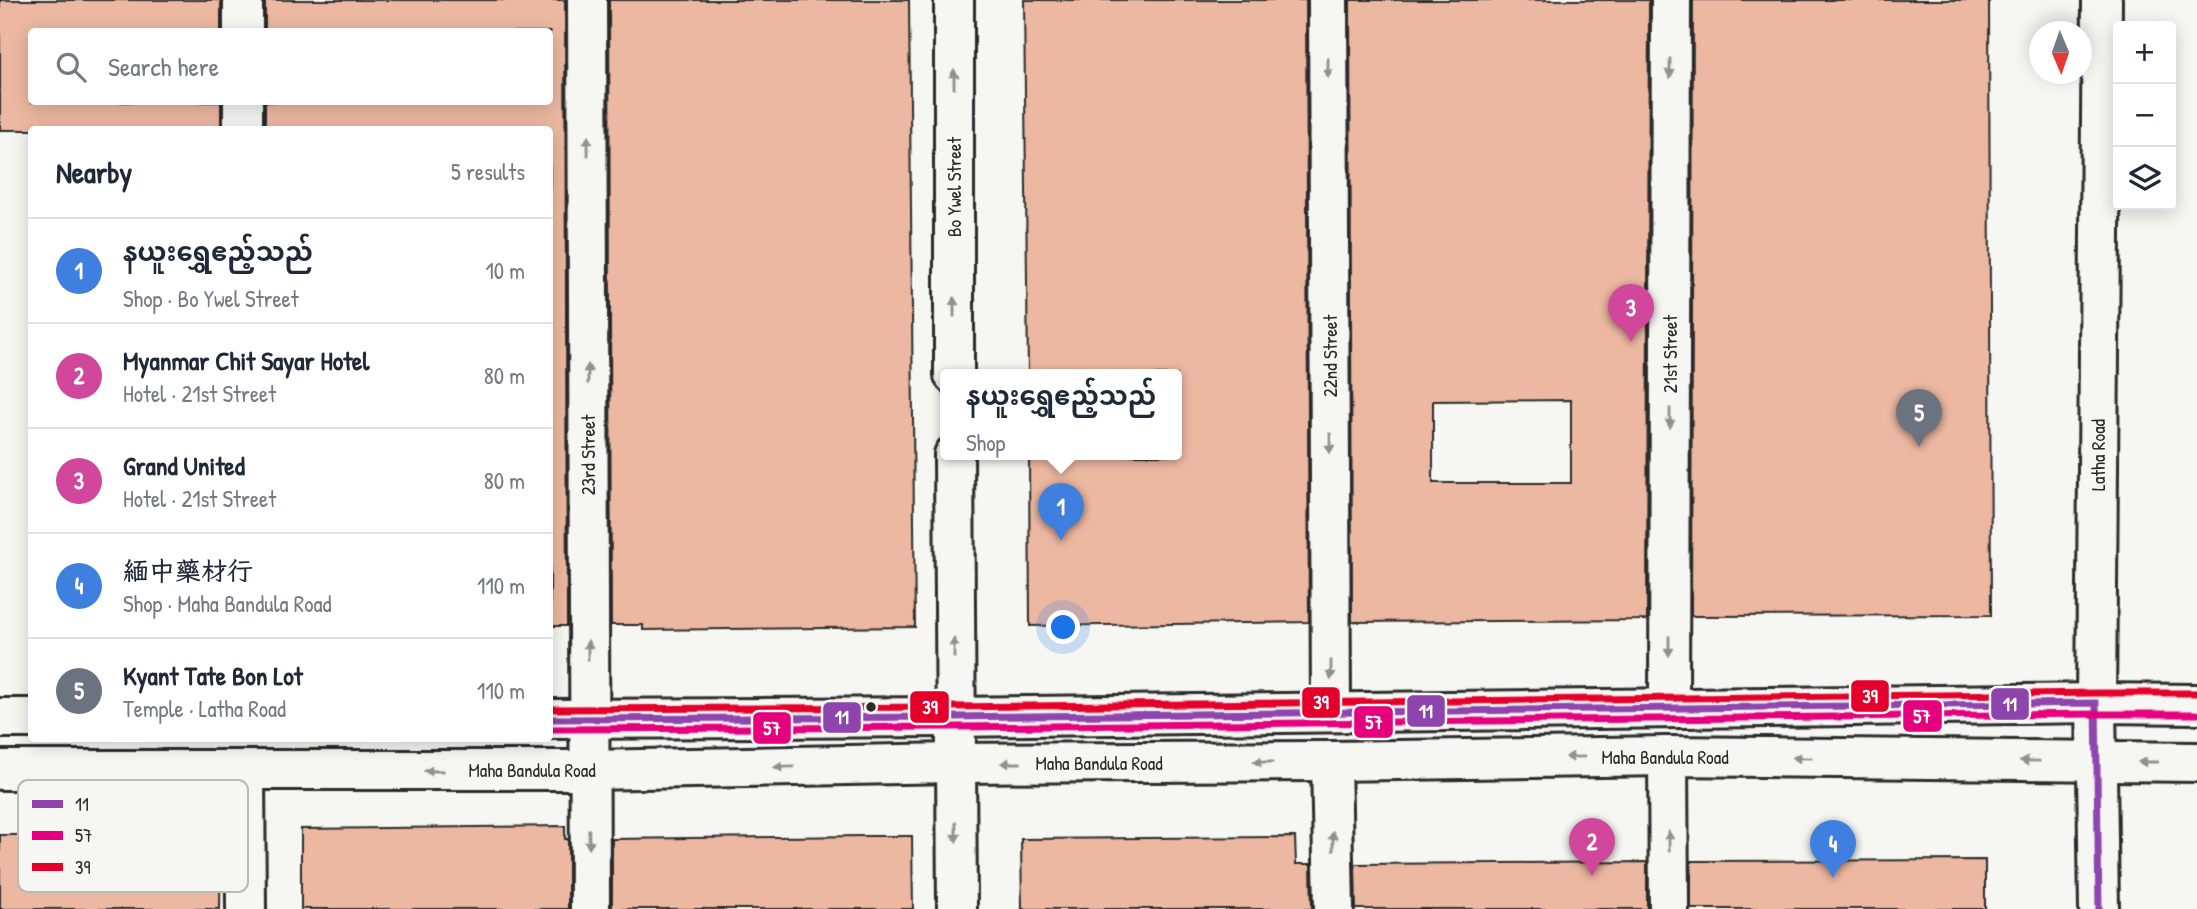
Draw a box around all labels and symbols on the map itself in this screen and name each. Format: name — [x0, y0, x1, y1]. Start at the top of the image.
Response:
north arrow — [2029, 21, 2092, 84]
one-way arrow — [1322, 57, 1334, 79]
one-way arrow — [1665, 57, 1676, 79]
one-way arrow — [948, 68, 960, 90]
one-way arrow — [582, 135, 594, 157]
street label: Bo Ywel Street — [941, 137, 967, 237]
pin: 3 — [1608, 284, 1654, 342]
one-way arrow — [948, 295, 960, 317]
street label: 22nd Street — [1317, 314, 1343, 397]
street label: 21st Street — [1657, 314, 1683, 393]
one-way arrow — [582, 362, 594, 384]
pin: 5 — [1896, 389, 1942, 447]
one-way arrow — [1664, 407, 1676, 429]
street label: 23rd Street — [575, 414, 601, 495]
street label: Latha Road — [2085, 418, 2111, 491]
one-way arrow — [1324, 432, 1336, 454]
pin: 1 — [1038, 483, 1084, 541]
your location — [1046, 610, 1080, 644]
one-way arrow — [1664, 635, 1675, 657]
one-way arrow — [948, 637, 960, 659]
one-way arrow — [582, 639, 594, 661]
one-way arrow — [1325, 659, 1337, 681]
line badge: 39 — [1850, 679, 1890, 713]
text: 39 — [1862, 683, 1878, 709]
line badge: 39 — [1301, 686, 1341, 719]
line badge: 11 — [1990, 687, 2030, 721]
text: 39 — [1313, 689, 1329, 715]
line badge: 39 — [909, 690, 950, 724]
text: 11 — [2003, 691, 2017, 717]
text: 39 — [922, 694, 938, 720]
line badge: 11 — [1406, 694, 1446, 728]
text: 11 — [1419, 698, 1433, 724]
line badge: 57 — [1902, 699, 1943, 733]
unlabelled marker — [864, 700, 878, 714]
line badge: 11 — [822, 701, 862, 734]
text: 57 — [1913, 703, 1931, 729]
text: 11 — [835, 704, 849, 730]
line badge: 57 — [1353, 705, 1394, 739]
text: 57 — [1365, 709, 1383, 735]
line badge: 57 — [752, 711, 792, 745]
text: 57 — [763, 715, 781, 741]
street label: Maha Bandula Road — [1601, 744, 1729, 770]
street label: Maha Bandula Road — [1035, 750, 1163, 776]
one-way arrow — [1564, 751, 1586, 763]
one-way arrow — [1791, 752, 1813, 763]
one-way arrow — [2019, 755, 2041, 767]
one-way arrow — [1252, 756, 1274, 768]
one-way arrow — [2136, 756, 2158, 768]
street label: Maha Bandula Road — [468, 757, 596, 783]
one-way arrow — [1000, 757, 1022, 769]
one-way arrow — [772, 761, 794, 772]
one-way arrow — [422, 765, 444, 777]
legend — [18, 780, 248, 892]
text: 11 — [75, 791, 89, 817]
pin: 2 — [1569, 818, 1615, 876]
pin: 4 — [1810, 820, 1856, 878]
one-way arrow — [950, 821, 961, 843]
text: 57 — [75, 822, 92, 848]
one-way arrow — [583, 828, 595, 850]
one-way arrow — [1327, 830, 1338, 852]
one-way arrow — [1663, 830, 1674, 852]
text: 39 — [75, 854, 91, 880]

